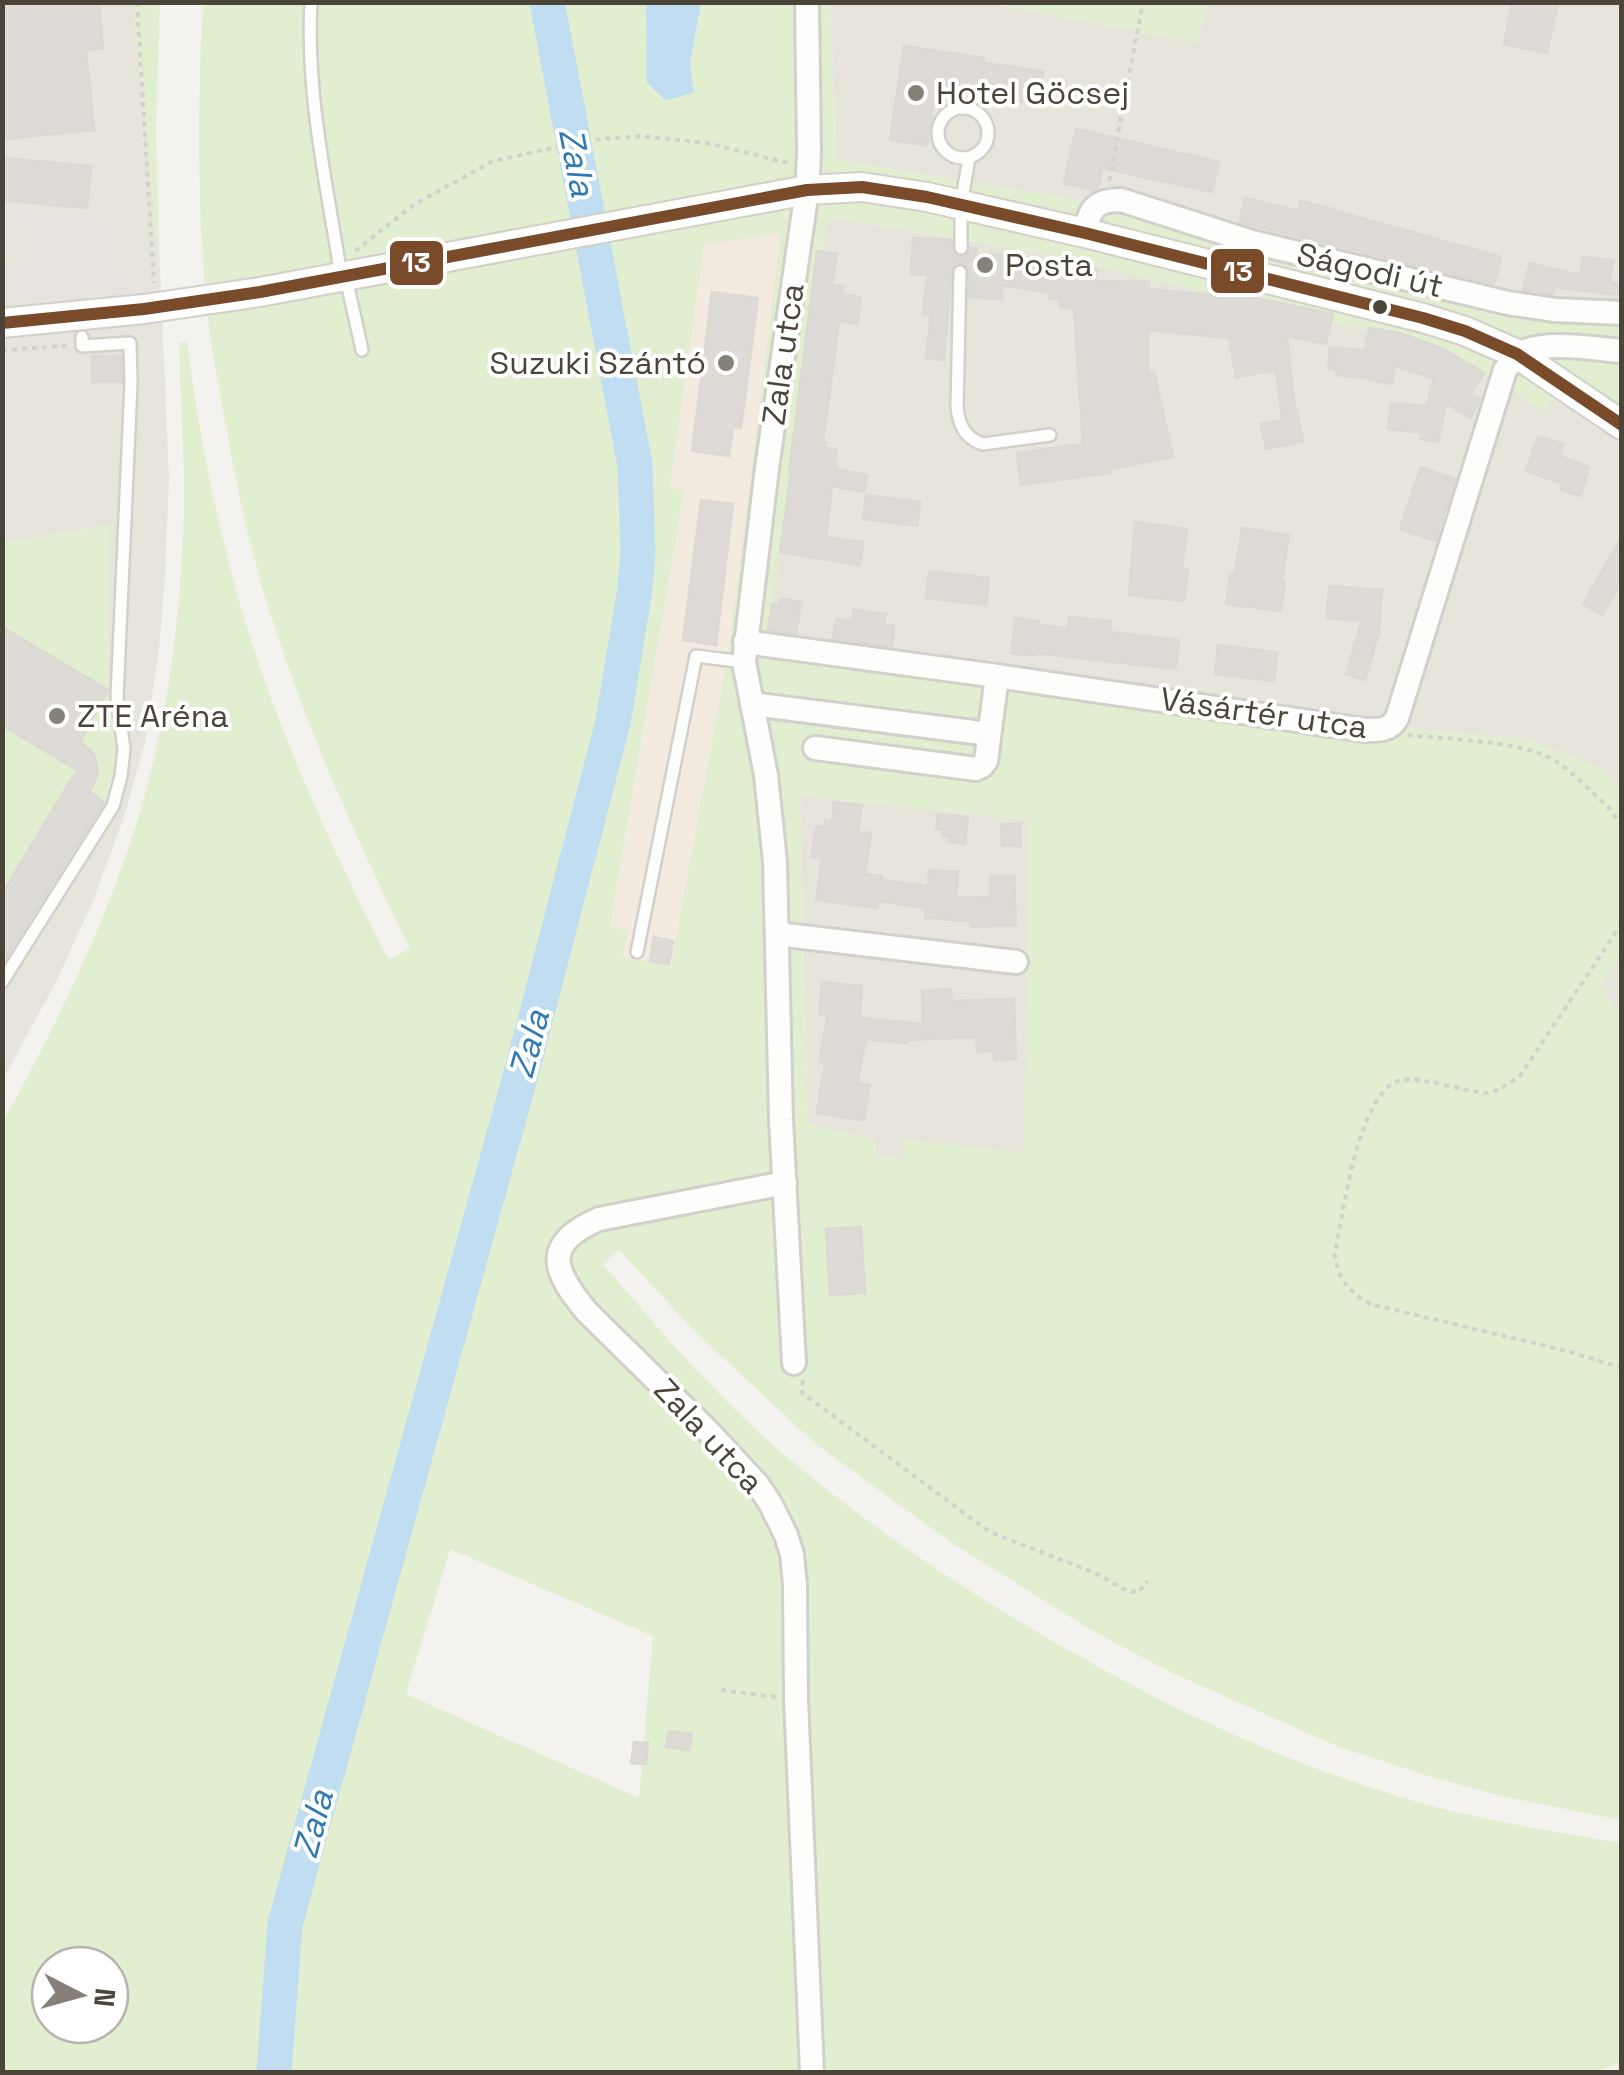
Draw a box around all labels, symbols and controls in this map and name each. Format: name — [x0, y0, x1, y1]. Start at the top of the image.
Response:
place label: Hotel Göcsej — [936, 73, 1129, 113]
marker: Hotel Göcsej — [905, 82, 927, 104]
water label: Zala — [549, 124, 605, 201]
street label: Ságodi út — [1293, 234, 1447, 306]
line badge: 13 — [388, 239, 445, 287]
text: 13 — [401, 244, 431, 280]
place label: Posta — [1005, 245, 1093, 285]
line badge: 13 — [1209, 247, 1266, 295]
text: 13 — [1223, 253, 1253, 289]
marker: Posta — [974, 254, 996, 276]
street label: Zala utca — [753, 281, 813, 427]
unlabelled marker — [1370, 297, 1390, 317]
place label: Suzuki Szántó — [490, 343, 706, 383]
marker: Suzuki Szántó — [715, 352, 737, 374]
street label: Vásártér utca — [1158, 679, 1370, 747]
place label: ZTE Aréna — [77, 696, 229, 736]
marker: ZTE Aréna — [46, 705, 68, 727]
water label: Zala — [499, 1004, 559, 1083]
street label: Zala utca — [646, 1370, 772, 1502]
water label: Zala — [283, 1784, 343, 1863]
north arrow — [30, 1945, 130, 2045]
text: N — [86, 1986, 124, 2009]

